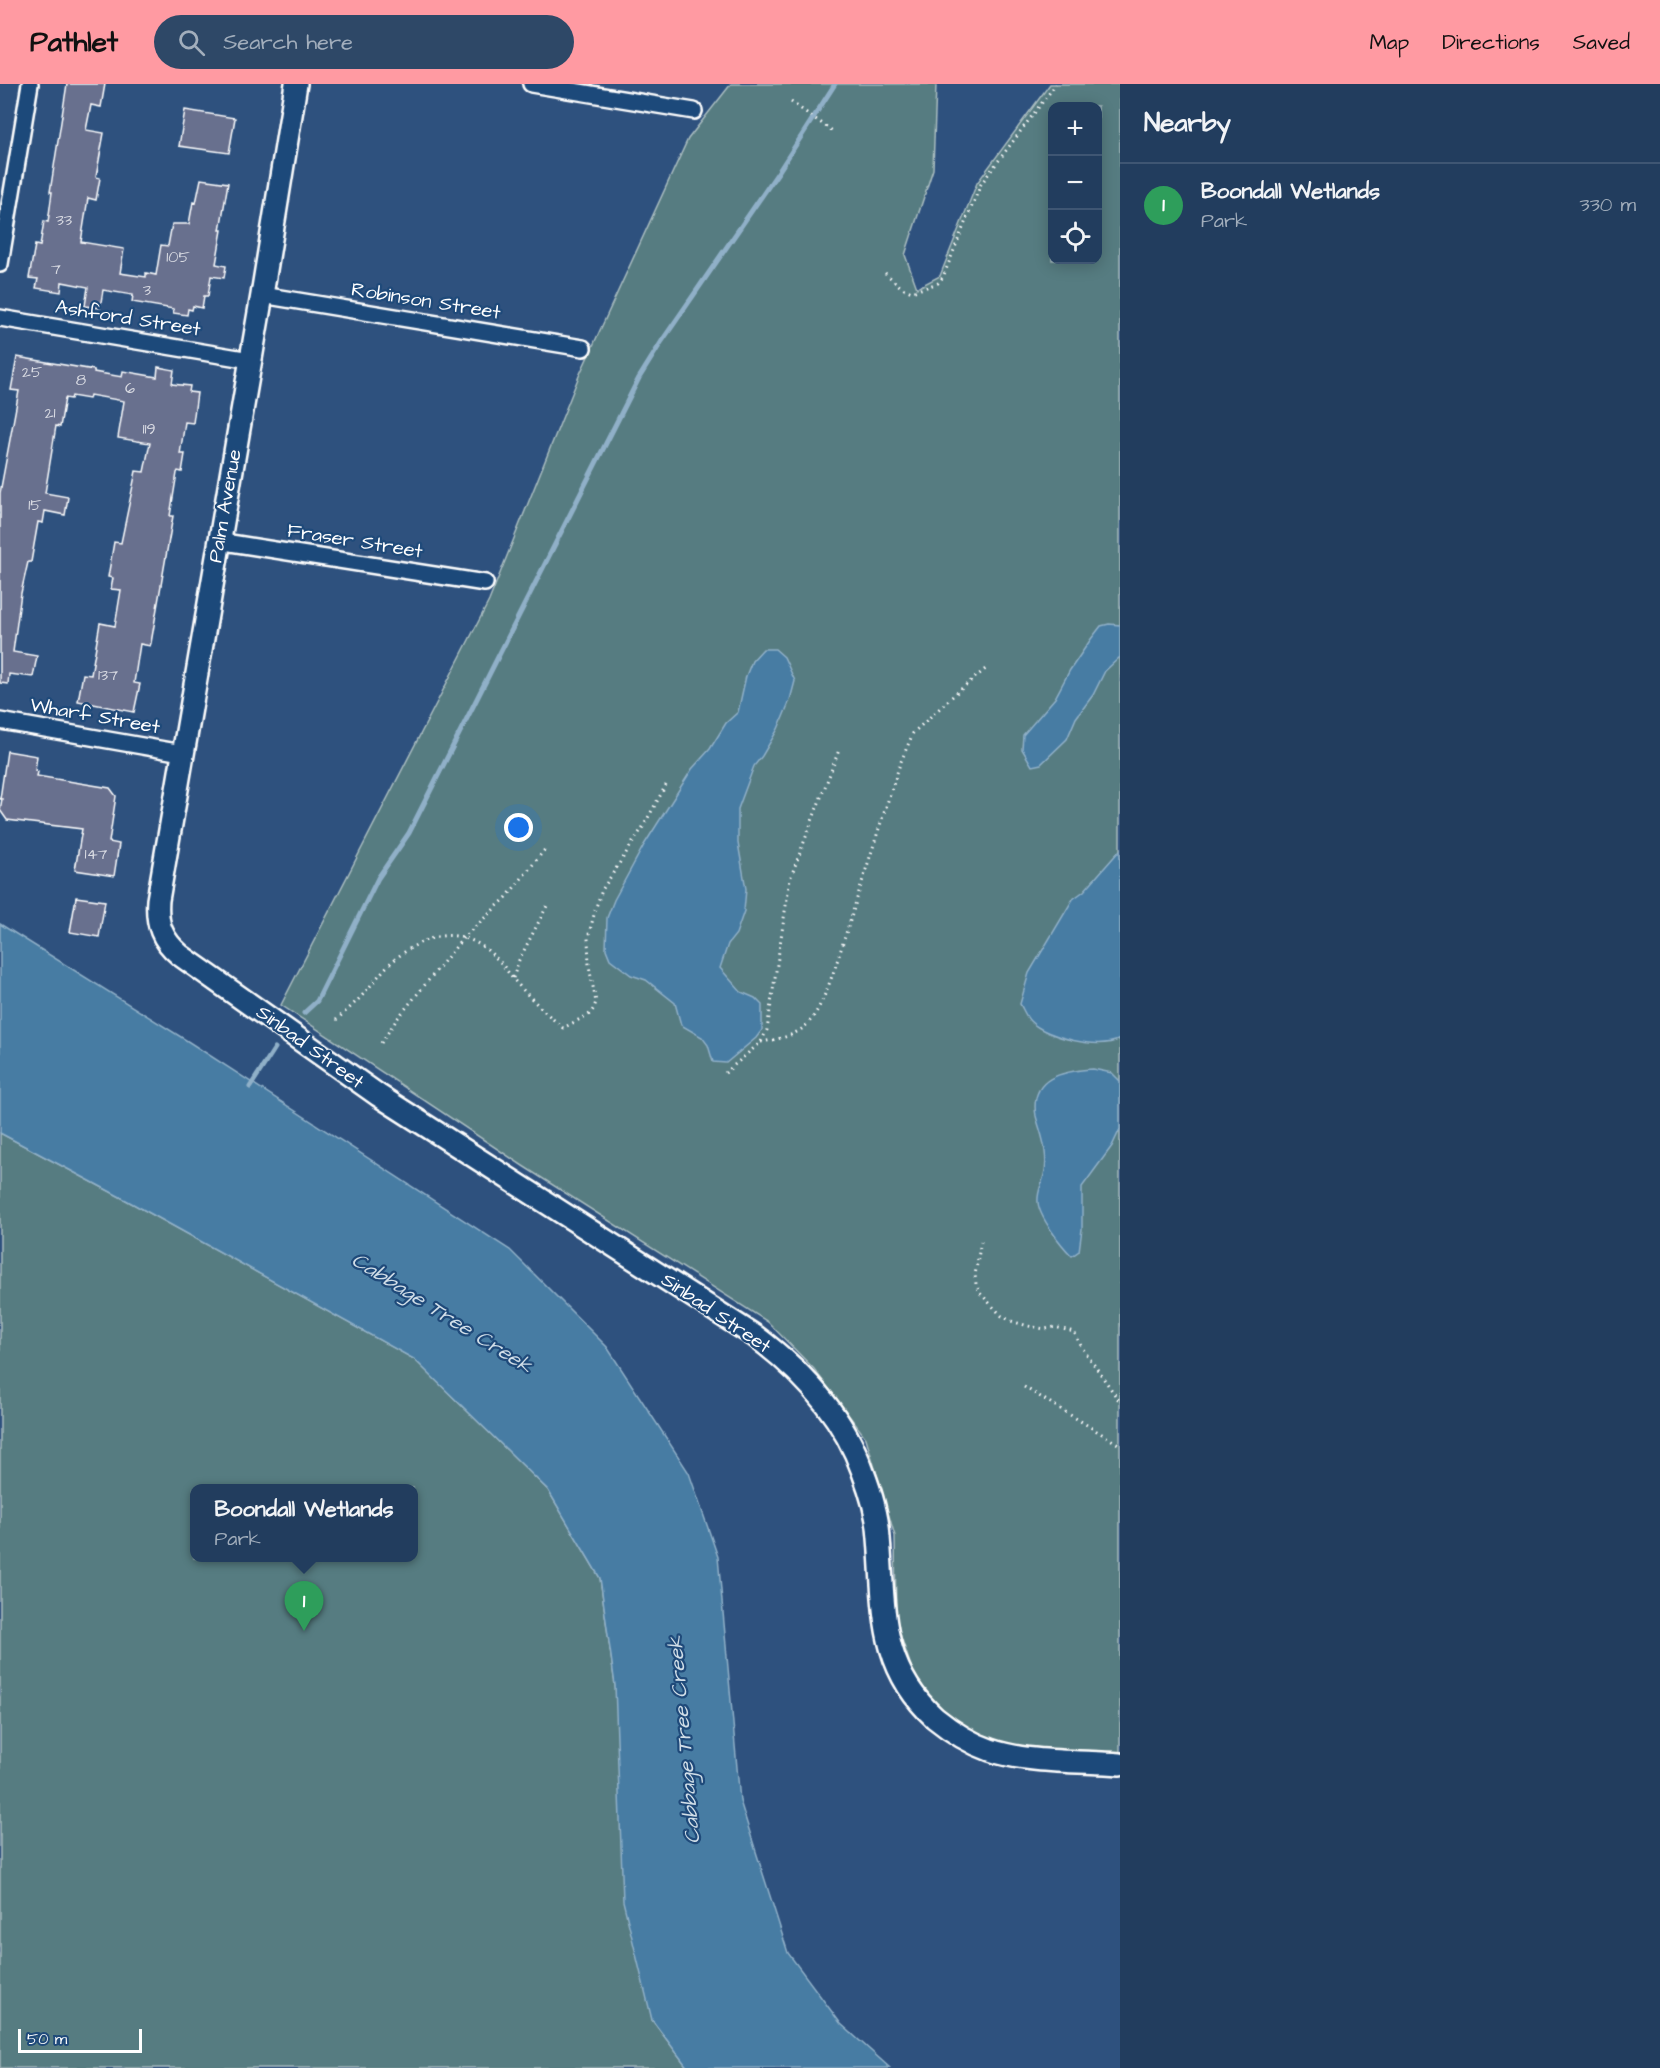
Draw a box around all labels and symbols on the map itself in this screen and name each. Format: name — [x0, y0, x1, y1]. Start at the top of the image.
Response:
house number: 33 — [56, 209, 72, 231]
house number: 105 — [166, 246, 190, 268]
house number: 7 — [51, 258, 61, 280]
street label: Robinson Street — [349, 275, 503, 327]
house number: 3 — [143, 279, 151, 301]
street label: Ashford Street — [53, 293, 203, 343]
house number: 25 — [22, 361, 43, 383]
house number: 8 — [76, 369, 86, 391]
house number: 6 — [125, 377, 135, 399]
house number: 21 — [44, 402, 56, 424]
house number: 119 — [142, 418, 156, 440]
street label: Palm Avenue — [201, 447, 249, 565]
house number: 15 — [28, 494, 42, 516]
street label: Fraser Street — [285, 516, 425, 566]
house number: 137 — [98, 664, 118, 686]
street label: Wharf Street — [28, 691, 162, 741]
your location — [504, 813, 533, 842]
house number: 147 — [85, 843, 108, 865]
street label: Sinbad Street — [250, 998, 370, 1096]
water label: Cabbage Tree Creek — [345, 1246, 539, 1382]
street label: Sinbad Street — [655, 1266, 777, 1360]
pin: 1 — [284, 1582, 324, 1631]
water label: Cabbage Tree Creek — [660, 1634, 709, 1845]
scale bar — [18, 2026, 142, 2054]

